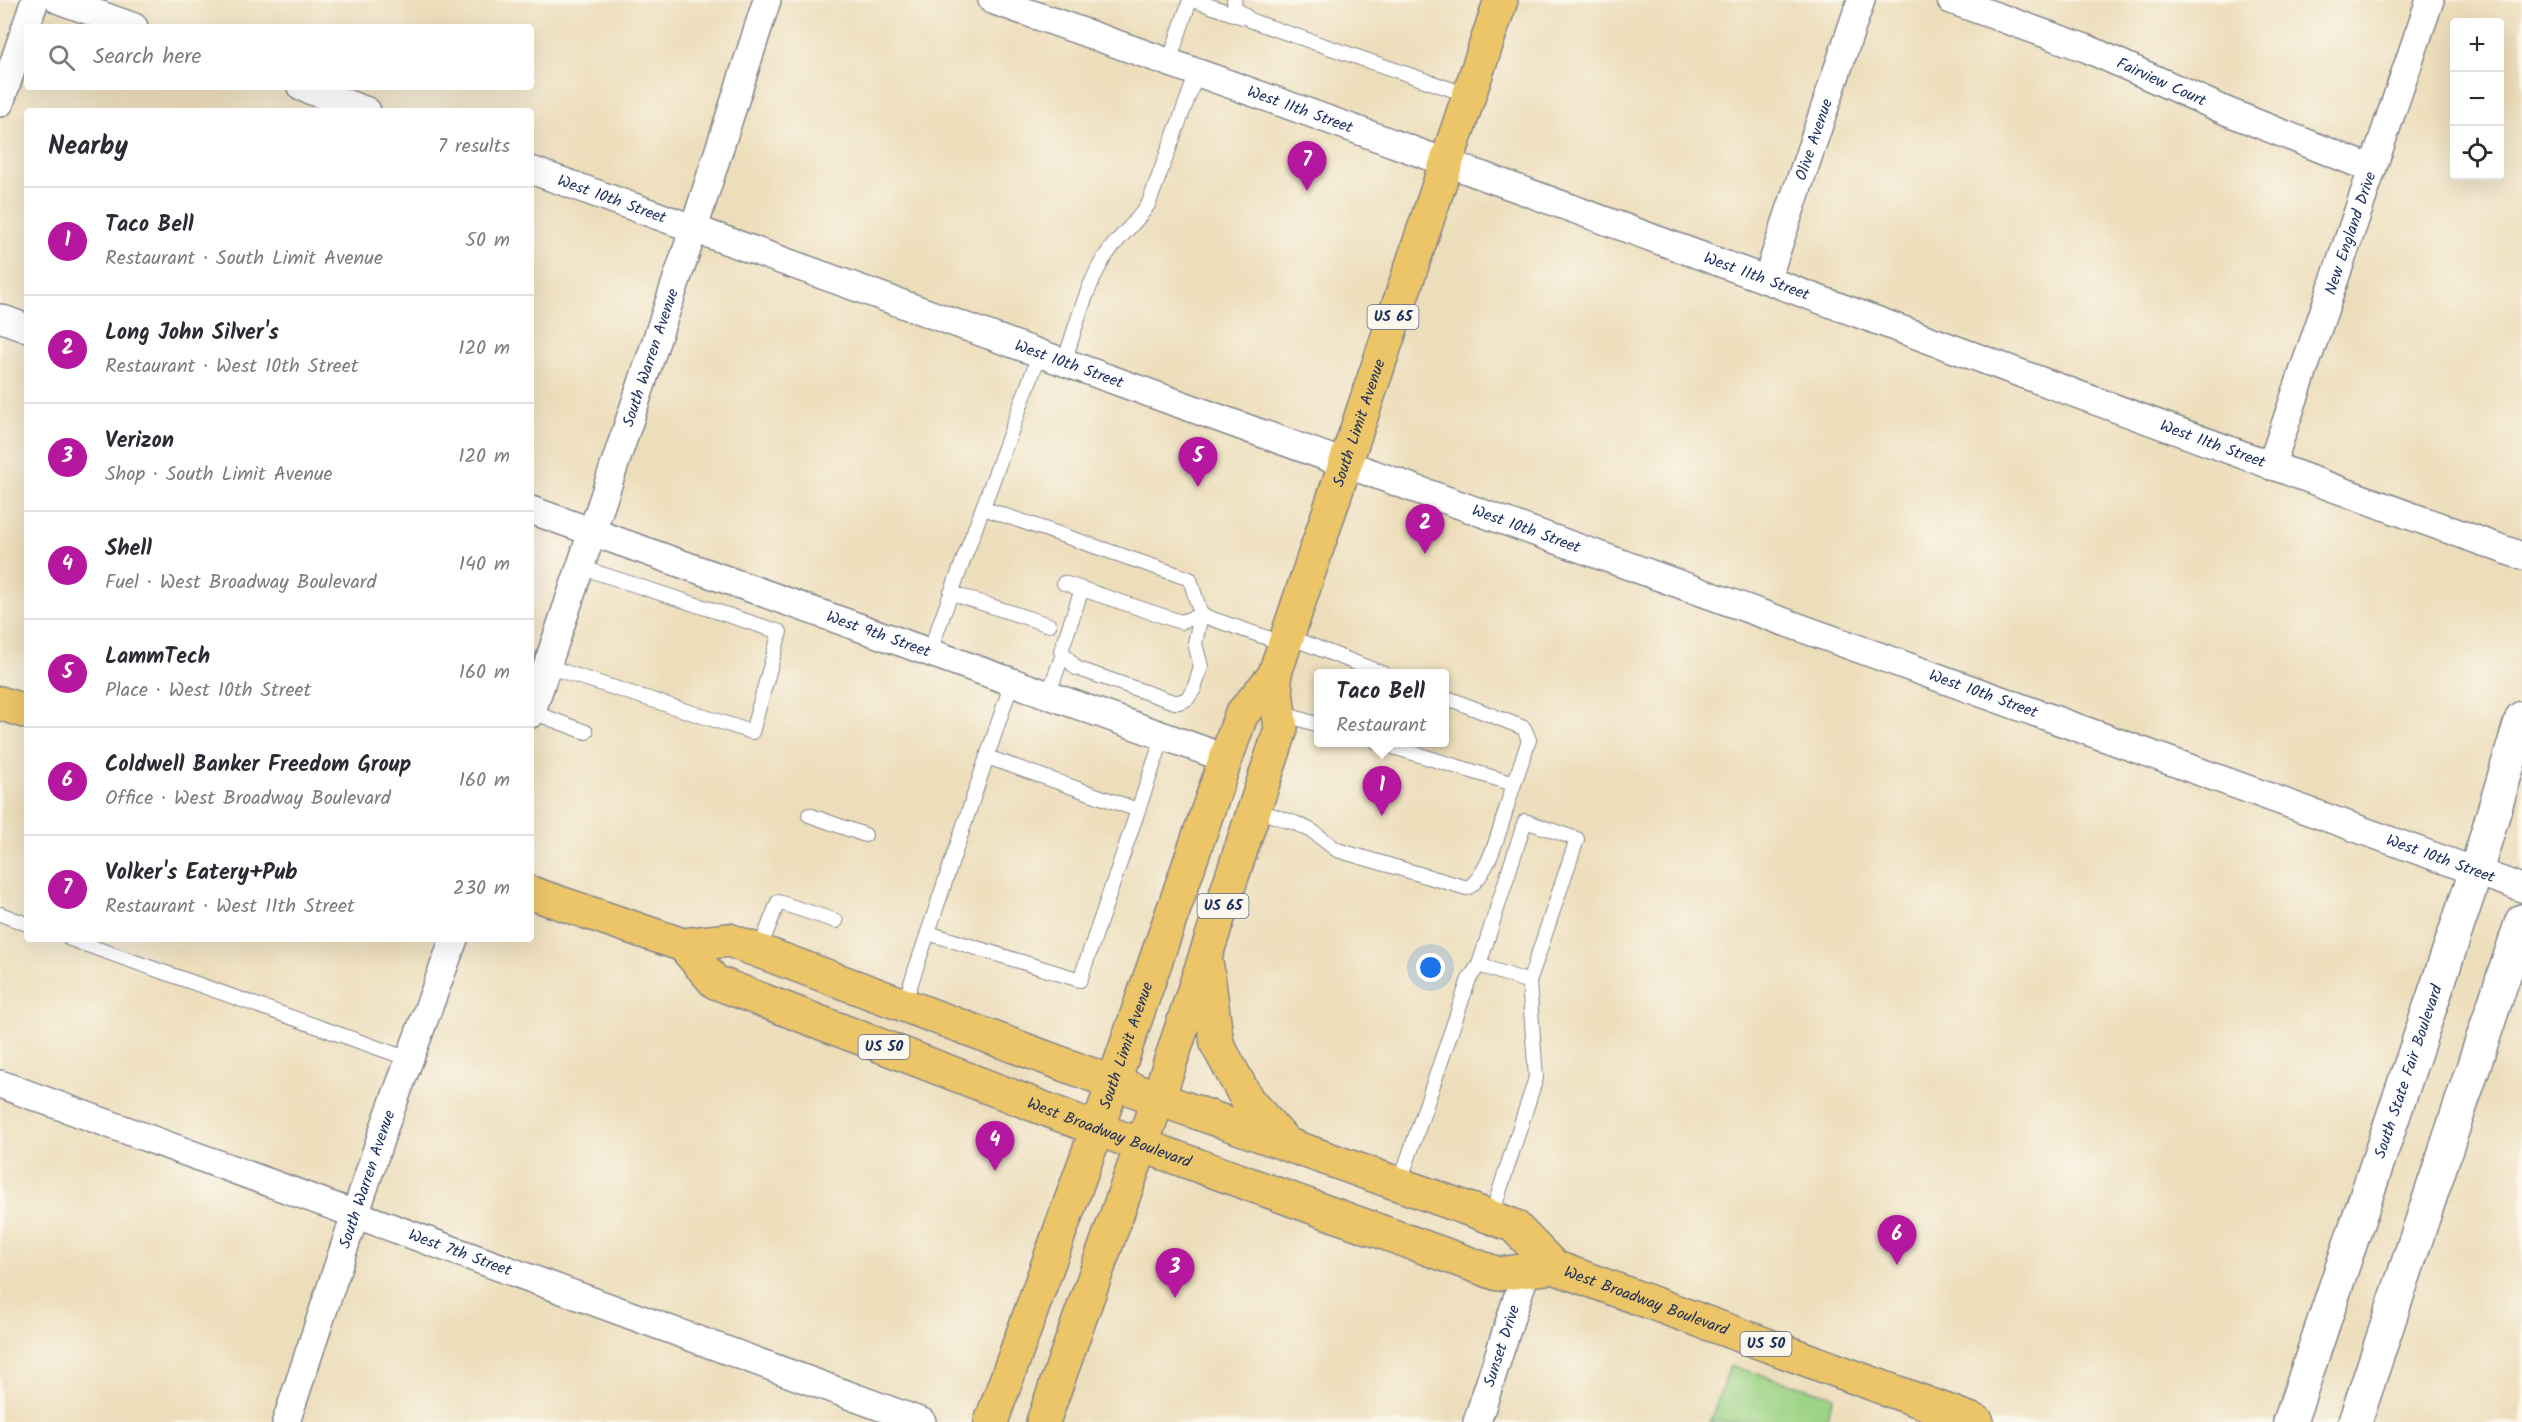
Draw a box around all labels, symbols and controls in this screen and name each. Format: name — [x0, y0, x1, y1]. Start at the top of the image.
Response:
map controls — [2450, 18, 2504, 180]
button: + — [2450, 18, 2504, 72]
search box — [24, 24, 534, 90]
text: Search here — [93, 40, 201, 75]
icon: search — [45, 41, 78, 74]
street label: Fairview Court — [2113, 51, 2211, 113]
button: − — [2450, 72, 2504, 126]
street label: West 11th Street — [1244, 79, 1357, 140]
street label: Olive Avenue — [1789, 95, 1839, 184]
text: Nearby — [48, 126, 128, 168]
button: locate — [2450, 126, 2504, 180]
text: 7 results — [438, 131, 510, 163]
pin: 7 — [1288, 142, 1326, 191]
street label: West 10th Street — [554, 168, 671, 231]
street label: New England Drive — [2318, 168, 2383, 298]
text: Taco Bell — [105, 208, 194, 243]
text: 1 — [64, 225, 71, 257]
text: 50 m — [465, 225, 510, 257]
text: Restaurant · South Limit Avenue — [105, 243, 383, 275]
street label: West 11th Street — [1700, 245, 1814, 307]
street label: South Warren Avenue — [616, 285, 685, 430]
road number: US 65 — [1368, 305, 1418, 329]
text: Long John Silver's — [105, 316, 279, 351]
text: 2 — [62, 333, 73, 365]
text: 120 m — [458, 333, 510, 365]
street label: West 10th Street — [1011, 333, 1128, 395]
text: Restaurant · West 10th Street — [105, 351, 359, 383]
street label: South Limit Avenue — [1326, 356, 1392, 490]
street label: West 11th Street — [2156, 413, 2270, 475]
text: Verizon — [105, 424, 174, 459]
pin: 5 — [1178, 438, 1218, 487]
text: 3 — [62, 441, 73, 473]
text: 120 m — [458, 441, 510, 473]
text: Shop · South Limit Avenue — [105, 459, 333, 491]
street label: West 10th Street — [1468, 498, 1585, 560]
pin: 2 — [1406, 504, 1444, 554]
text: Shell — [105, 532, 152, 567]
text: 4 — [62, 549, 73, 581]
text: 140 m — [459, 549, 510, 581]
text: Fuel · West Broadway Boulevard — [105, 567, 376, 599]
street label: West 9th Street — [823, 604, 935, 665]
text: LammTech — [105, 640, 210, 675]
text: 5 — [62, 657, 73, 689]
text: 160 m — [459, 657, 510, 689]
street label: West 10th Street — [1926, 663, 2042, 725]
popup — [1314, 669, 1449, 747]
text: Place · West 10th Street — [105, 675, 311, 707]
text: Taco Bell — [1336, 675, 1425, 710]
text: Restaurant — [1336, 710, 1427, 742]
text: Coldwell Banker Freedom Group — [105, 748, 411, 783]
text: 6 — [62, 765, 73, 797]
text: 160 m — [459, 765, 510, 797]
pin: 1 — [1362, 766, 1402, 816]
text: Office · West Broadway Boulevard — [105, 783, 391, 815]
street label: West 10th Street — [2383, 828, 2499, 890]
text: Volker's Eatery+Pub — [105, 856, 298, 891]
text: 7 — [63, 873, 72, 905]
text: 230 m — [453, 873, 510, 905]
text: Restaurant · West 11th Street — [105, 891, 355, 923]
road number: US 65 — [1198, 894, 1248, 918]
your location — [1416, 953, 1445, 982]
street label: South Limit Avenue — [1093, 978, 1160, 1113]
street label: South State Fair Boulevard — [2367, 980, 2450, 1162]
road number: US 50 — [858, 1035, 910, 1059]
street label: West Broadway Boulevard — [1023, 1091, 1196, 1175]
street label: South Warren Avenue — [332, 1106, 402, 1252]
pin: 4 — [976, 1122, 1014, 1171]
pin: 6 — [1878, 1216, 1916, 1265]
street label: West 7th Street — [405, 1222, 516, 1283]
pin: 3 — [1156, 1248, 1194, 1298]
street label: West Broadway Boulevard — [1561, 1259, 1733, 1343]
street label: Sunset Drive — [1477, 1302, 1527, 1390]
road number: US 50 — [1740, 1332, 1792, 1356]

